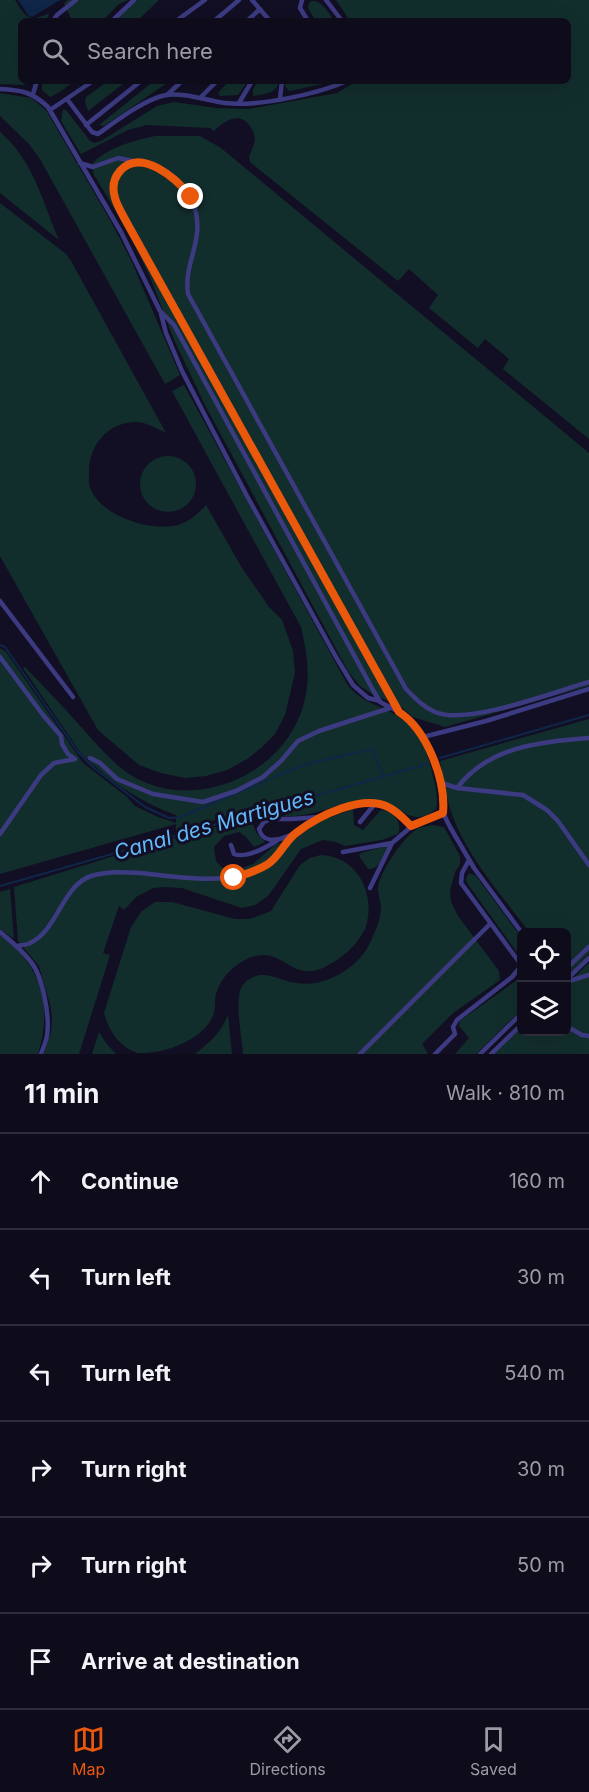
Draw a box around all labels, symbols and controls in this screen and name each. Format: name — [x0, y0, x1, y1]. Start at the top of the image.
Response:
search box — [18, 18, 571, 84]
icon: search — [39, 35, 72, 68]
text: Search here — [87, 38, 213, 64]
route end — [177, 183, 203, 209]
water label: Canal des Martigues — [111, 784, 317, 865]
route start — [220, 864, 246, 890]
map controls — [517, 928, 571, 1036]
button: locate — [517, 928, 571, 982]
button: layers — [517, 982, 571, 1036]
text: 11 min — [24, 1078, 100, 1109]
text: Walk · 810 m — [446, 1081, 565, 1105]
icon: ahead — [24, 1165, 57, 1198]
text: Continue — [81, 1168, 179, 1194]
text: 160 m — [509, 1169, 565, 1193]
icon: left — [24, 1261, 57, 1294]
text: Turn left — [81, 1264, 171, 1290]
text: 30 m — [517, 1265, 565, 1289]
icon: left — [24, 1357, 57, 1390]
text: Turn left — [81, 1360, 171, 1386]
text: 540 m — [504, 1361, 565, 1385]
icon: right — [24, 1453, 57, 1486]
text: Turn right — [81, 1456, 187, 1482]
text: 30 m — [517, 1457, 565, 1481]
icon: right — [24, 1549, 57, 1582]
text: Turn right — [81, 1552, 187, 1578]
text: 50 m — [517, 1553, 565, 1577]
icon: arrive — [24, 1645, 57, 1678]
text: Arrive at destination — [81, 1648, 300, 1674]
tab: Map — [72, 1723, 105, 1779]
tab: Directions — [250, 1723, 326, 1779]
tab: Saved — [470, 1723, 517, 1779]

